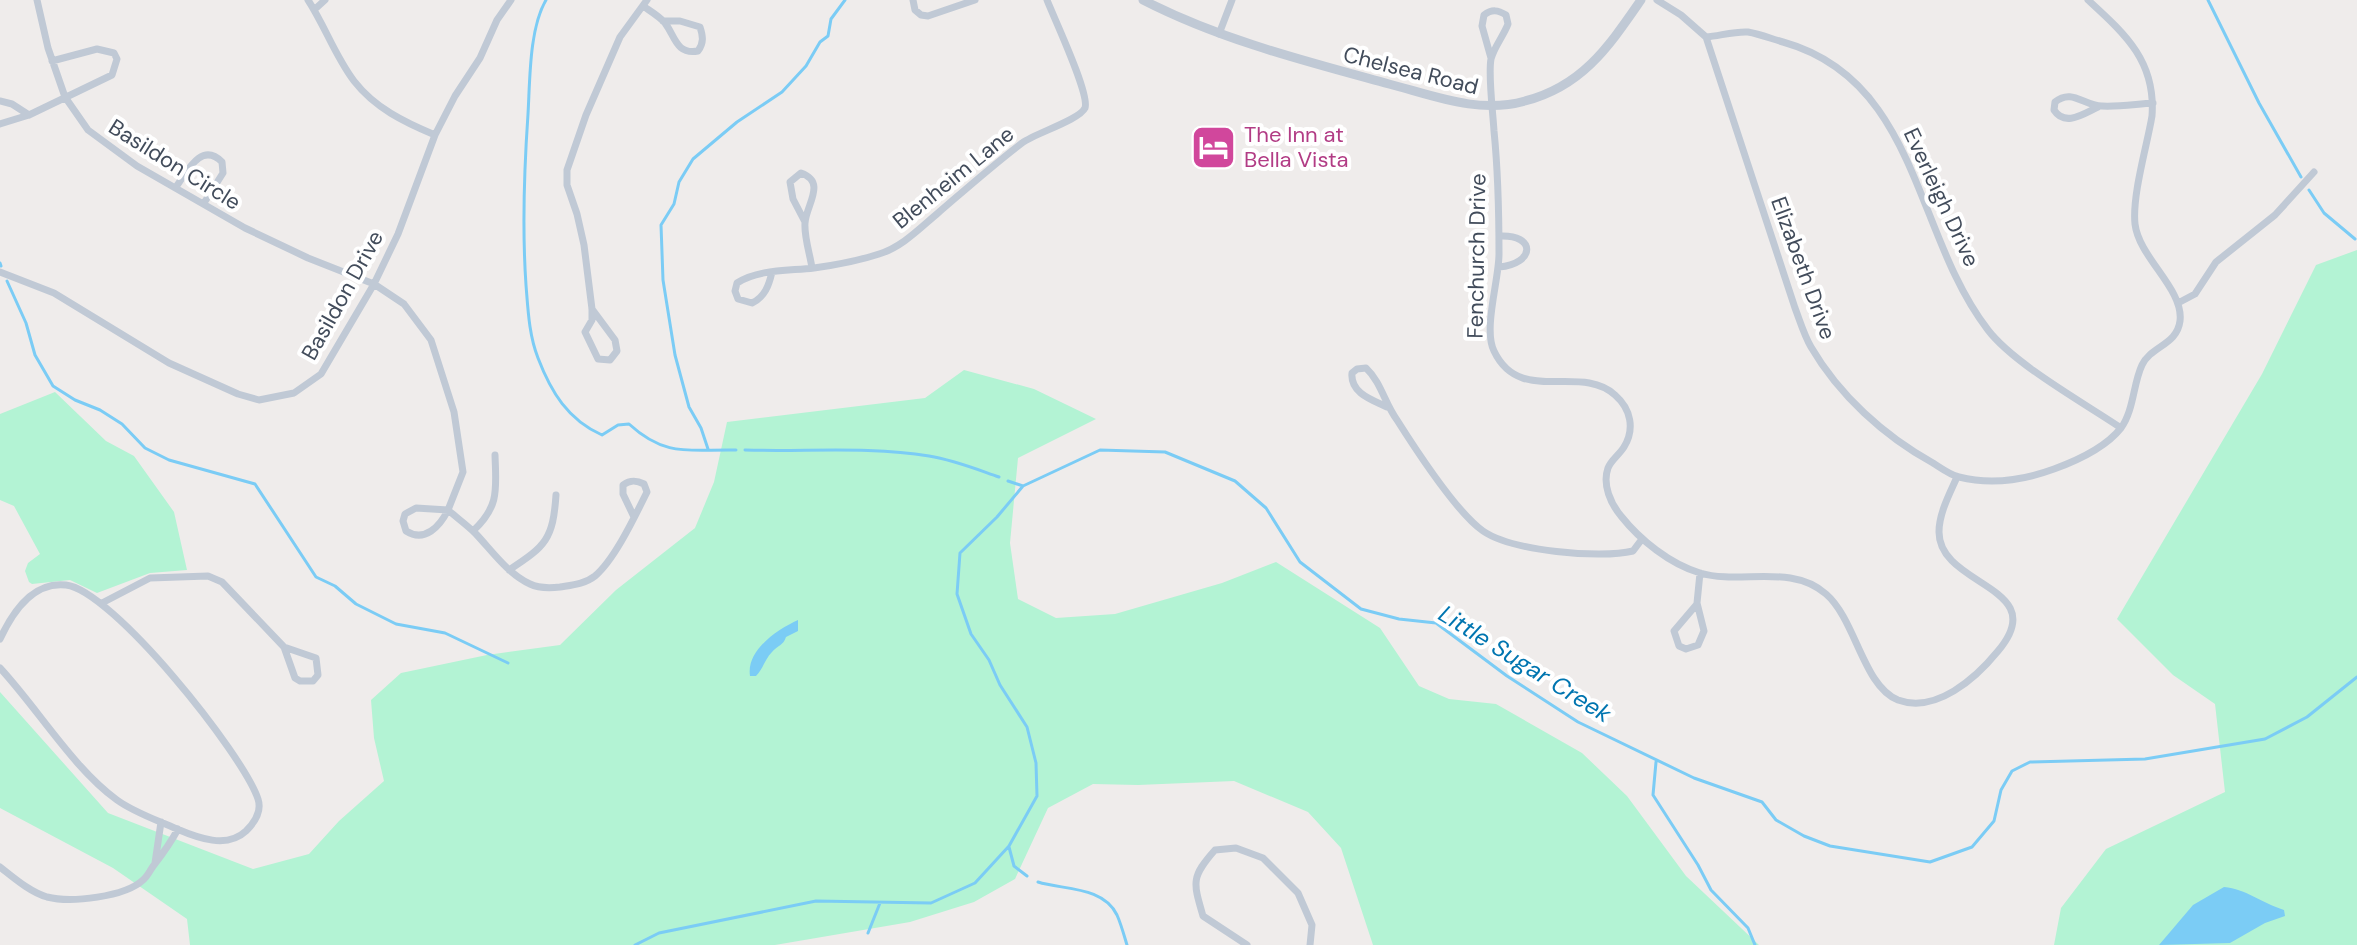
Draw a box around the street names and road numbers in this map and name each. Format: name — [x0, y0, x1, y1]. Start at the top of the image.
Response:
street label: Chelsea Road — [1340, 40, 1482, 101]
street label: Basildon Circle — [103, 112, 246, 217]
street label: Blenheim Lane — [887, 120, 1020, 235]
street label: Everleigh Drive — [1897, 123, 1986, 271]
street label: Fenchurch Drive — [1461, 173, 1492, 339]
street label: Elizabeth Drive — [1764, 193, 1843, 344]
street label: Basildon Drive — [295, 225, 390, 365]

